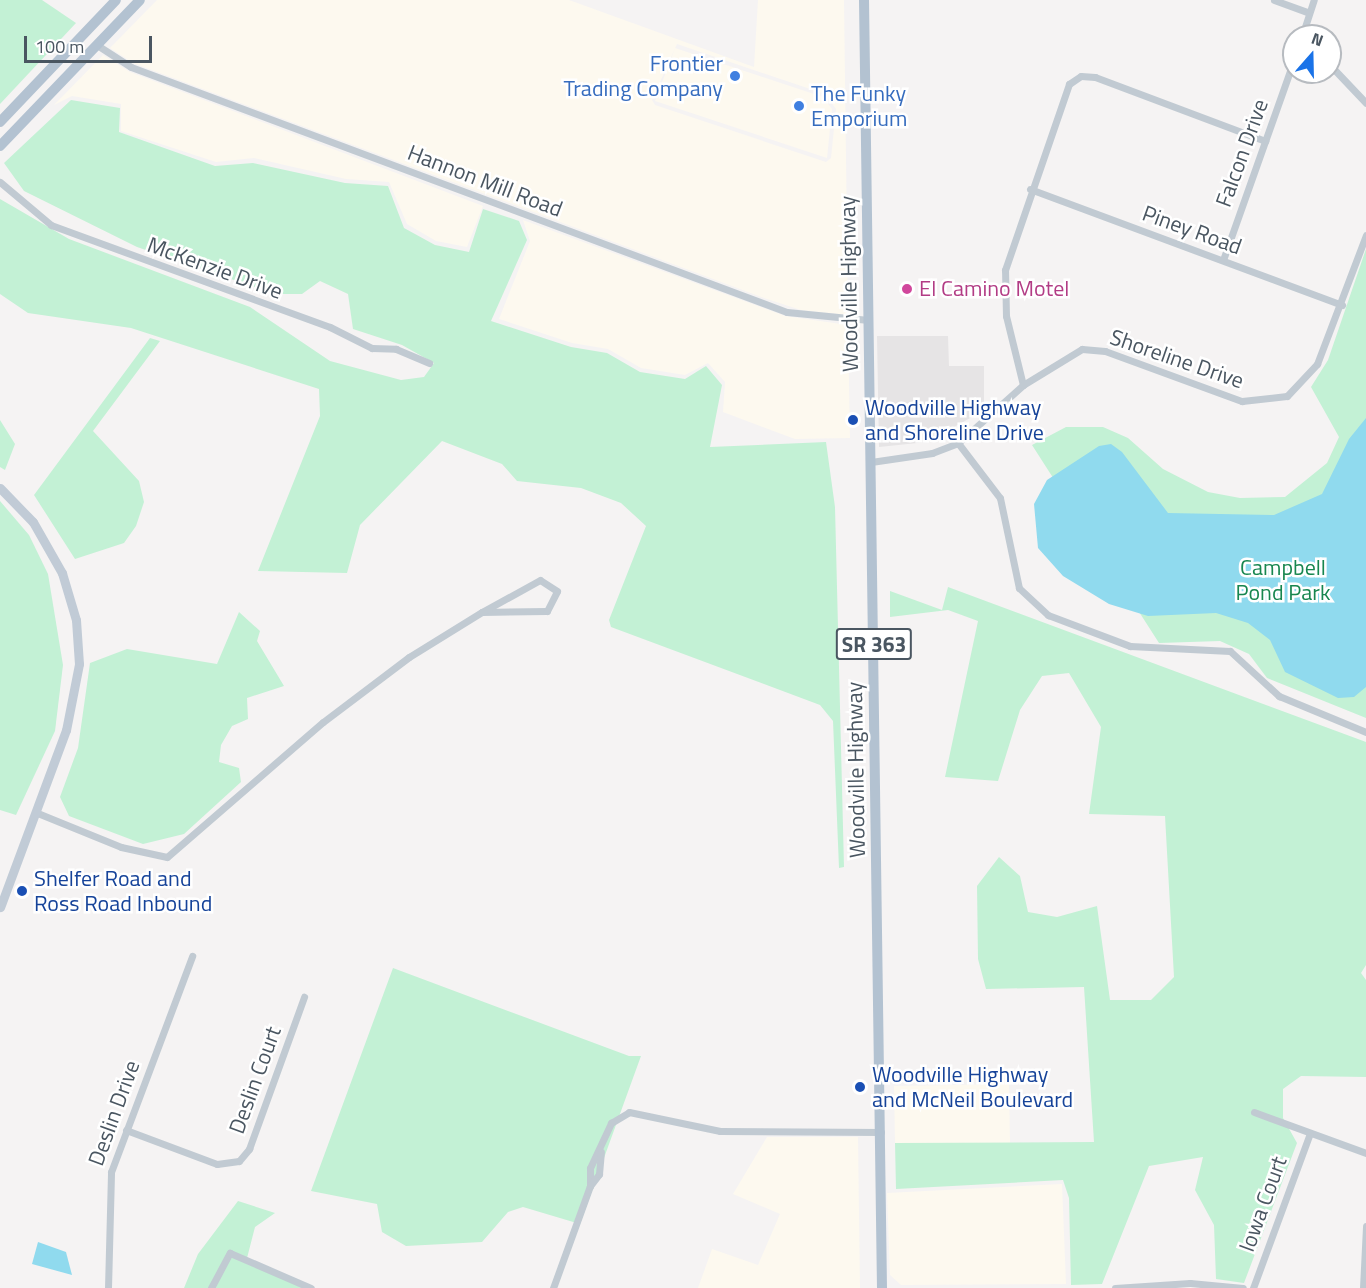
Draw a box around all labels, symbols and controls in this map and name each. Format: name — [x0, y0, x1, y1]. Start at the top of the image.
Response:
scale bar — [27, 24, 154, 62]
north arrow — [1282, 24, 1342, 84]
text: N — [1308, 26, 1327, 52]
text: 100 m — [35, 33, 84, 60]
place label: Frontier Trading Company — [564, 50, 723, 101]
marker: Frontier Trading Company — [728, 69, 742, 83]
place label: The Funky Emporium — [811, 80, 907, 132]
street label: Falcon Drive — [1210, 95, 1274, 211]
marker: The Funky Emporium — [792, 99, 806, 113]
street label: Hannon Mill Road — [404, 139, 566, 223]
street label: Woodville Highway — [834, 196, 864, 372]
street label: Piney Road — [1139, 200, 1245, 260]
street label: McKenzie Drive — [144, 231, 286, 305]
place label: El Camino Motel — [919, 276, 1069, 302]
marker: El Camino Motel — [900, 282, 914, 296]
street label: Shoreline Drive — [1107, 324, 1247, 394]
place label: Woodville Highway and Shoreline Drive — [865, 394, 1044, 446]
marker: Woodville Highway and Shoreline Drive — [846, 413, 860, 427]
park label: Campbell Pond Park — [1236, 554, 1330, 606]
road number: SR 363 — [835, 626, 913, 662]
street label: Woodville Highway — [841, 682, 871, 858]
place label: Shelfer Road and Ross Road Inbound — [34, 865, 212, 916]
marker: Shelfer Road and Ross Road Inbound — [15, 884, 29, 898]
street label: Deslin Court — [223, 1023, 287, 1137]
street label: Deslin Drive — [83, 1057, 145, 1169]
place label: Woodville Highway and McNeil Boulevard — [872, 1061, 1073, 1112]
marker: Woodville Highway and McNeil Boulevard — [853, 1080, 867, 1094]
street label: Iowa Court — [1234, 1153, 1292, 1255]

